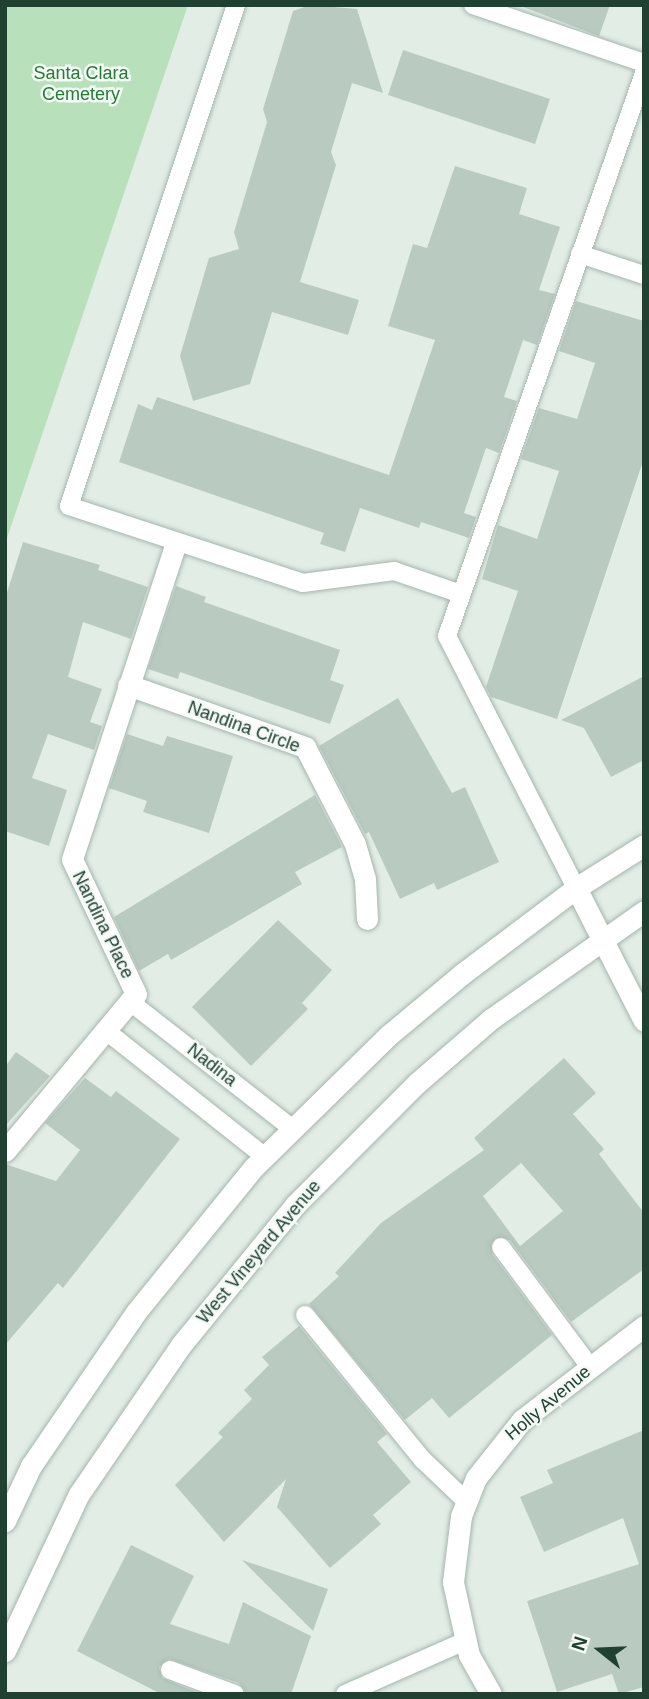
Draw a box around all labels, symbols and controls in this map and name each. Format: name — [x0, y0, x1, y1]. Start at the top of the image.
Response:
park label: Santa Clara Cemetery — [33, 63, 129, 106]
street label: Nandina Circle — [185, 697, 303, 757]
street label: Nandina Place — [68, 868, 138, 982]
street label: Nadina — [183, 1039, 241, 1091]
street label: West Vineyard Avenue — [192, 1175, 326, 1329]
street label: Holly Avenue — [501, 1361, 595, 1445]
north arrow — [565, 1615, 635, 1685]
text: N — [567, 1634, 592, 1653]

